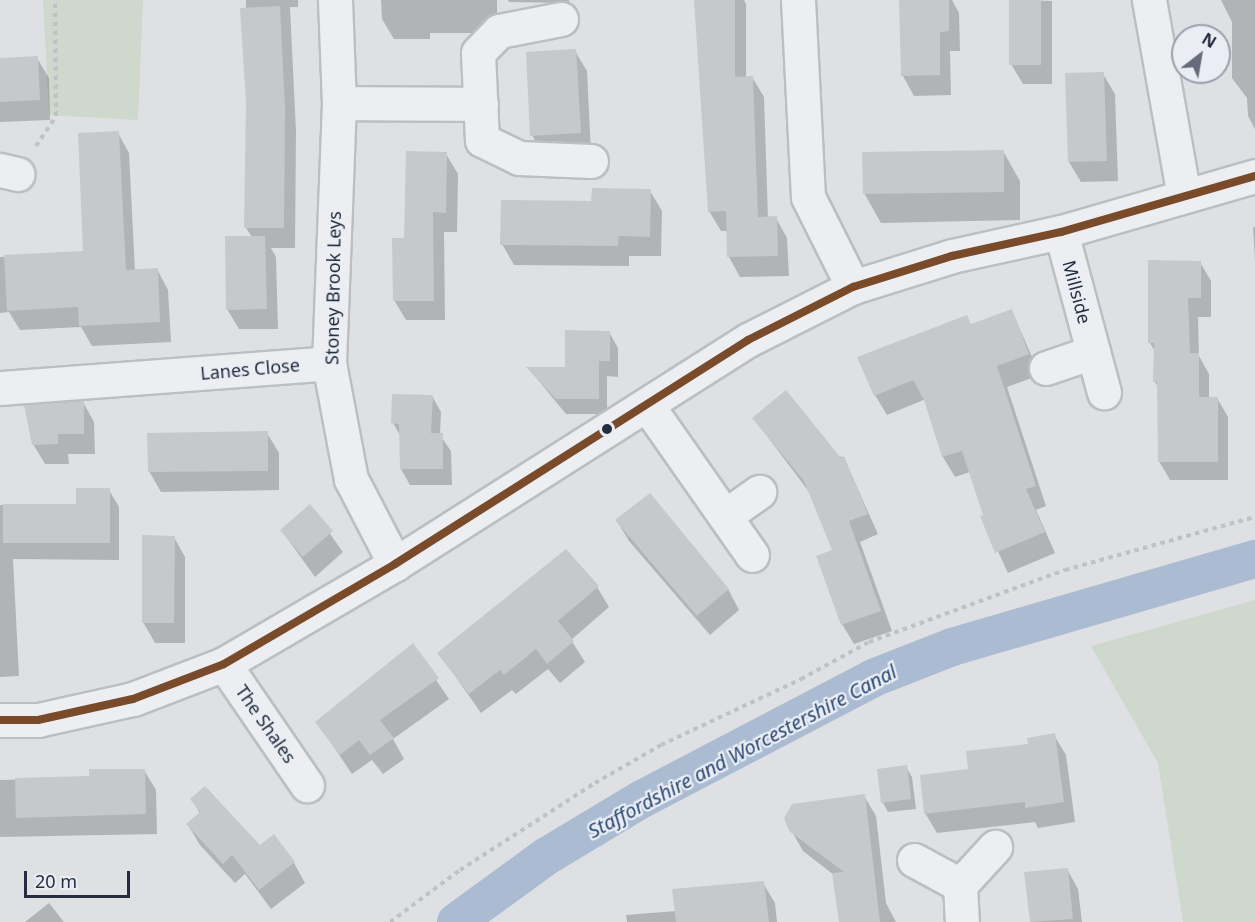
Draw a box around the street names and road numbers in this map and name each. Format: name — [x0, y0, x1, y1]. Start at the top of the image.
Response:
street label: Stoney Brook Leys — [321, 211, 345, 365]
street label: Millside — [1058, 258, 1096, 326]
street label: Lanes Close — [199, 354, 301, 384]
street label: The Shales — [231, 681, 301, 767]

